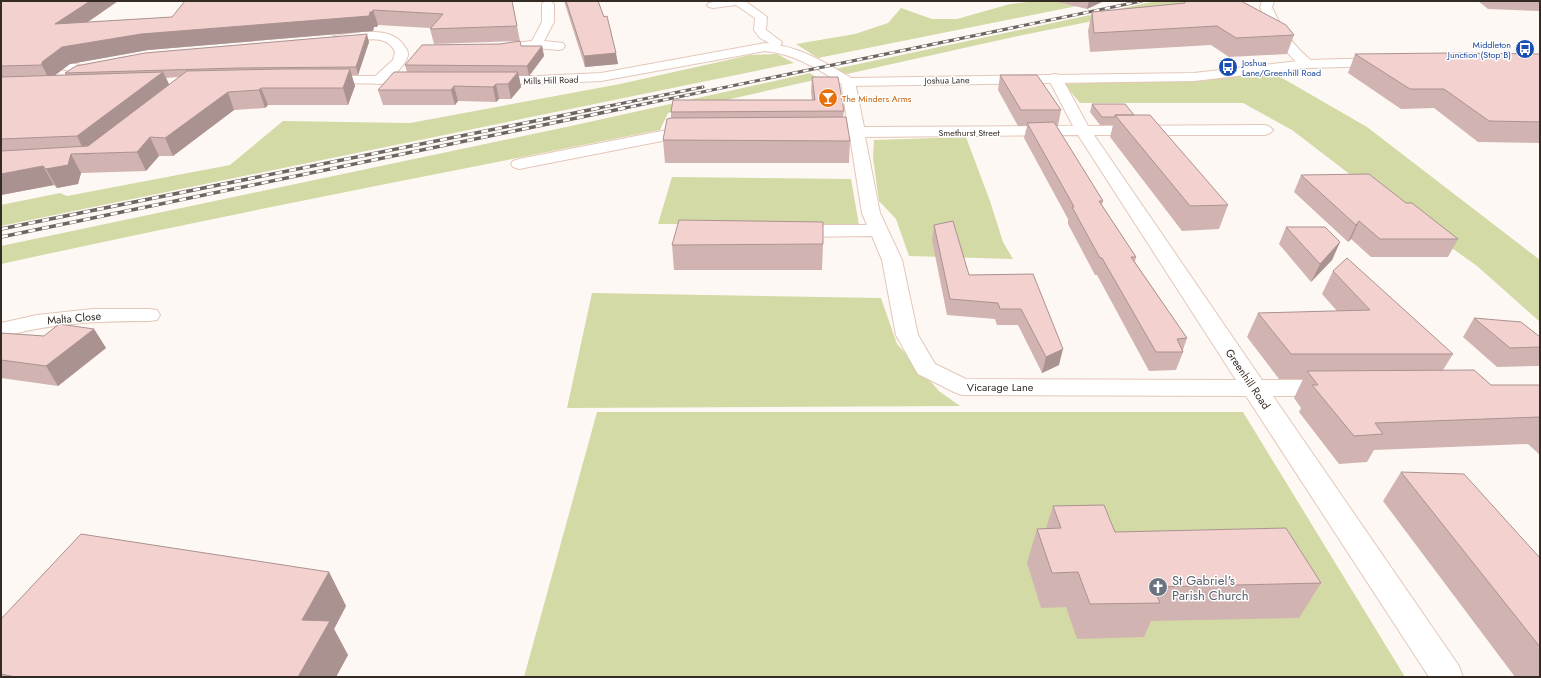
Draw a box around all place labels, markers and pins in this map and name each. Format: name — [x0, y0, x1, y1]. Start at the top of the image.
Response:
place label: Middleton Junction (Stop B) — [1447, 38, 1511, 61]
bus stop icon: Middleton Junction (Stop B) — [1514, 38, 1536, 60]
bus stop icon: Joshua Lane/Greenhill Road — [1217, 56, 1239, 78]
place label: Joshua Lane/Greenhill Road — [1241, 56, 1321, 79]
bar icon: The Minders Arms — [817, 87, 839, 109]
place label: The Minders Arms — [842, 92, 912, 105]
place label: St Gabriel's Parish Church — [1172, 571, 1249, 605]
church icon: St Gabriel's Parish Church — [1147, 576, 1169, 598]

